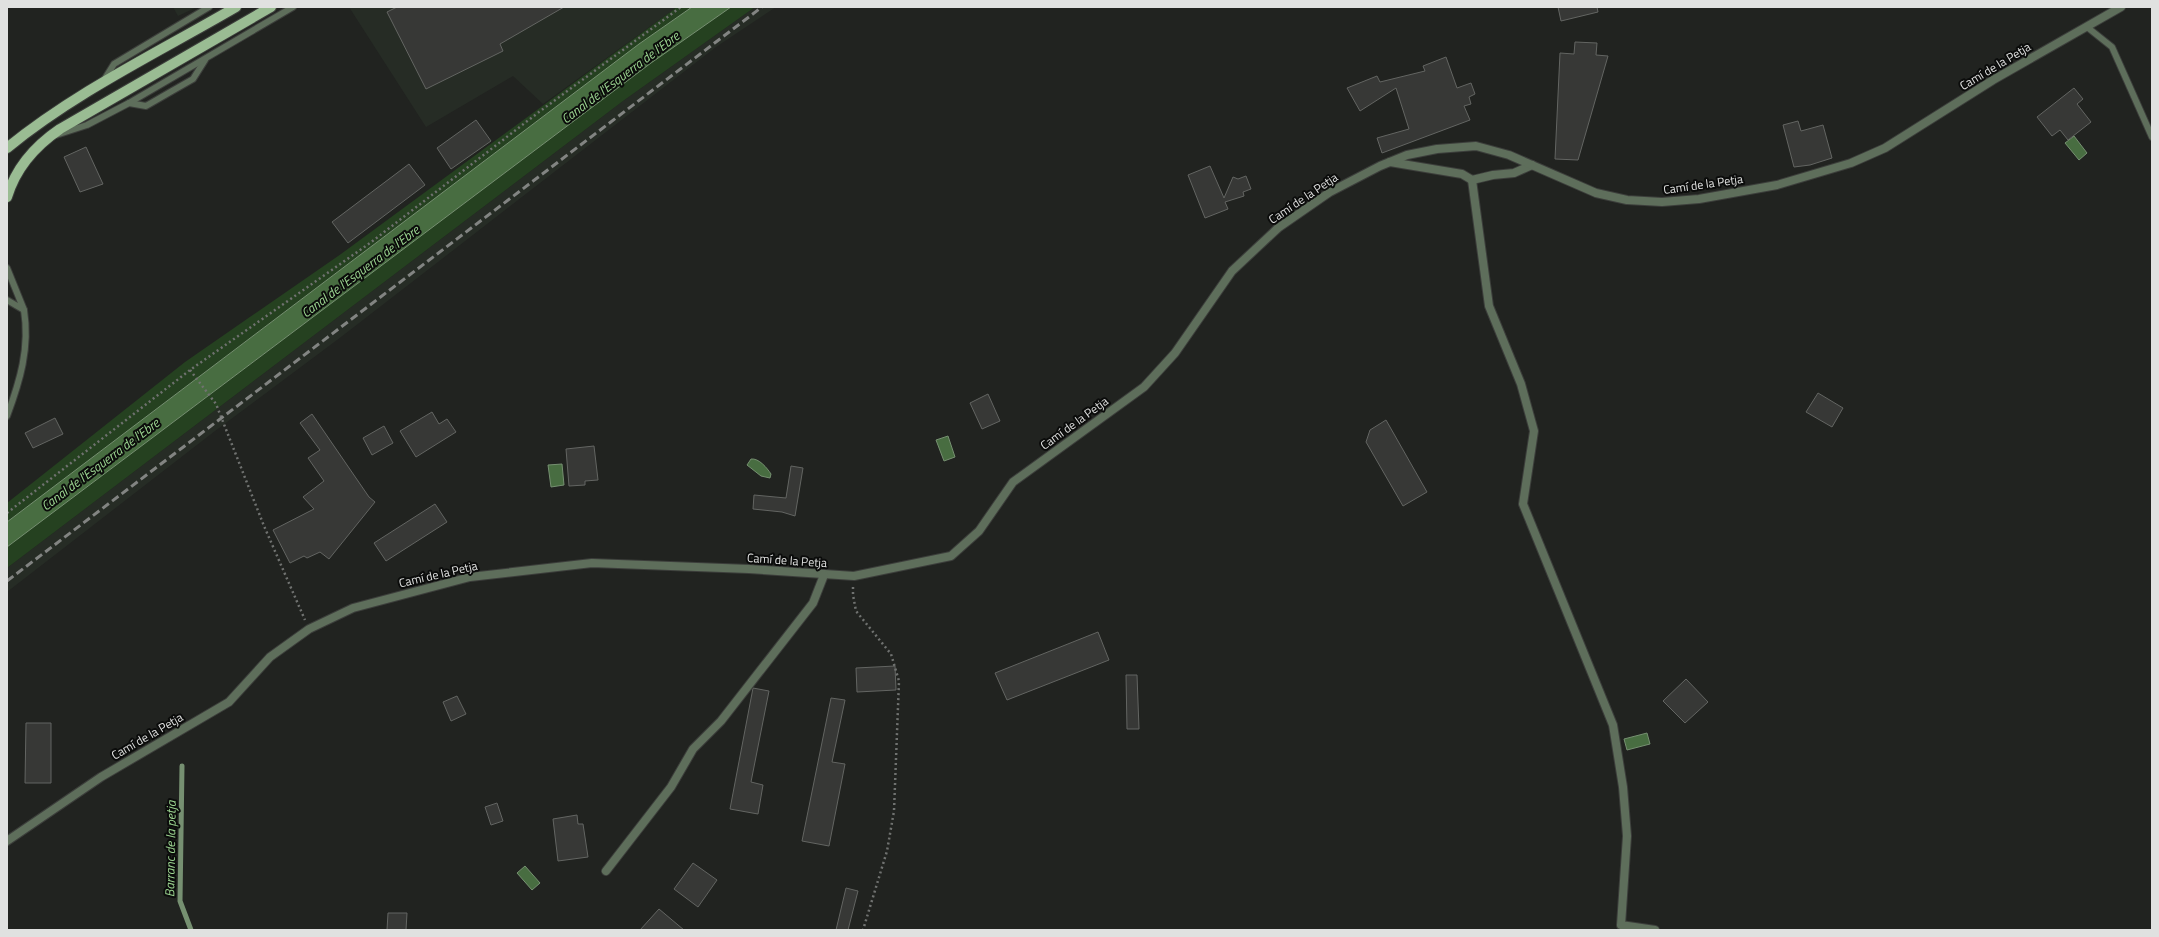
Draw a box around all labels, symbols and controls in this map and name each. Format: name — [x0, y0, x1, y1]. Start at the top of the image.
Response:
water label: Canal de l'Esquerra de l'Ebre — [557, 25, 684, 128]
street label: Camí de la Petja — [1956, 37, 2034, 95]
street label: Camí de la Petja — [1264, 168, 1342, 228]
street label: Camí de la Petja — [1662, 169, 1744, 199]
water label: Canal de l'Esquerra de l'Ebre — [297, 219, 424, 322]
street label: Camí de la Petja — [1036, 392, 1112, 454]
water label: Canal de l'Esquerra de l'Ebre — [37, 412, 164, 515]
street label: Camí de la Petja — [746, 548, 828, 572]
street label: Camí de la Petja — [397, 556, 479, 592]
street label: Camí de la Petja — [107, 708, 187, 764]
water label: Barranc de la petja — [159, 799, 181, 897]

